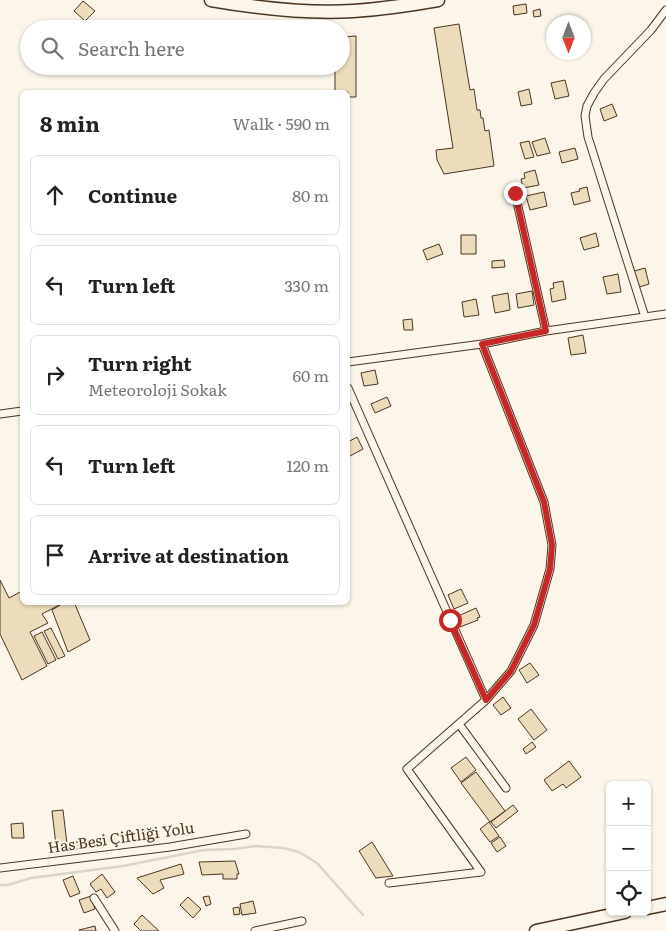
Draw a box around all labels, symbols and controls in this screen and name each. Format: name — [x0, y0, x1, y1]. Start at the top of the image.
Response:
north arrow — [546, 15, 591, 60]
search box — [20, 20, 350, 75]
icon: search — [38, 34, 66, 62]
text: Search here — [78, 34, 185, 62]
text: 8 min — [40, 107, 100, 138]
text: Walk · 590 m — [233, 111, 330, 135]
icon: ahead — [41, 181, 69, 209]
text: Continue — [88, 181, 177, 209]
route end — [504, 182, 527, 205]
text: 80 m — [292, 183, 329, 207]
icon: left — [41, 271, 69, 299]
text: Turn left — [88, 271, 175, 299]
text: 330 m — [284, 273, 329, 297]
text: Turn right — [88, 349, 192, 377]
icon: right — [41, 361, 69, 389]
text: 60 m — [292, 363, 329, 387]
text: Meteoroloji Sokak — [88, 377, 227, 401]
icon: left — [41, 451, 69, 479]
text: Turn left — [88, 451, 175, 479]
text: 120 m — [286, 453, 329, 477]
icon: arrive — [41, 541, 69, 569]
text: Arrive at destination — [88, 541, 289, 569]
route start — [439, 609, 462, 632]
map controls — [606, 781, 651, 916]
button: + — [606, 781, 651, 826]
street label: Has Besi Çiftliği Yolu — [46, 815, 196, 858]
button: − — [606, 826, 651, 871]
button: locate — [606, 871, 651, 916]

